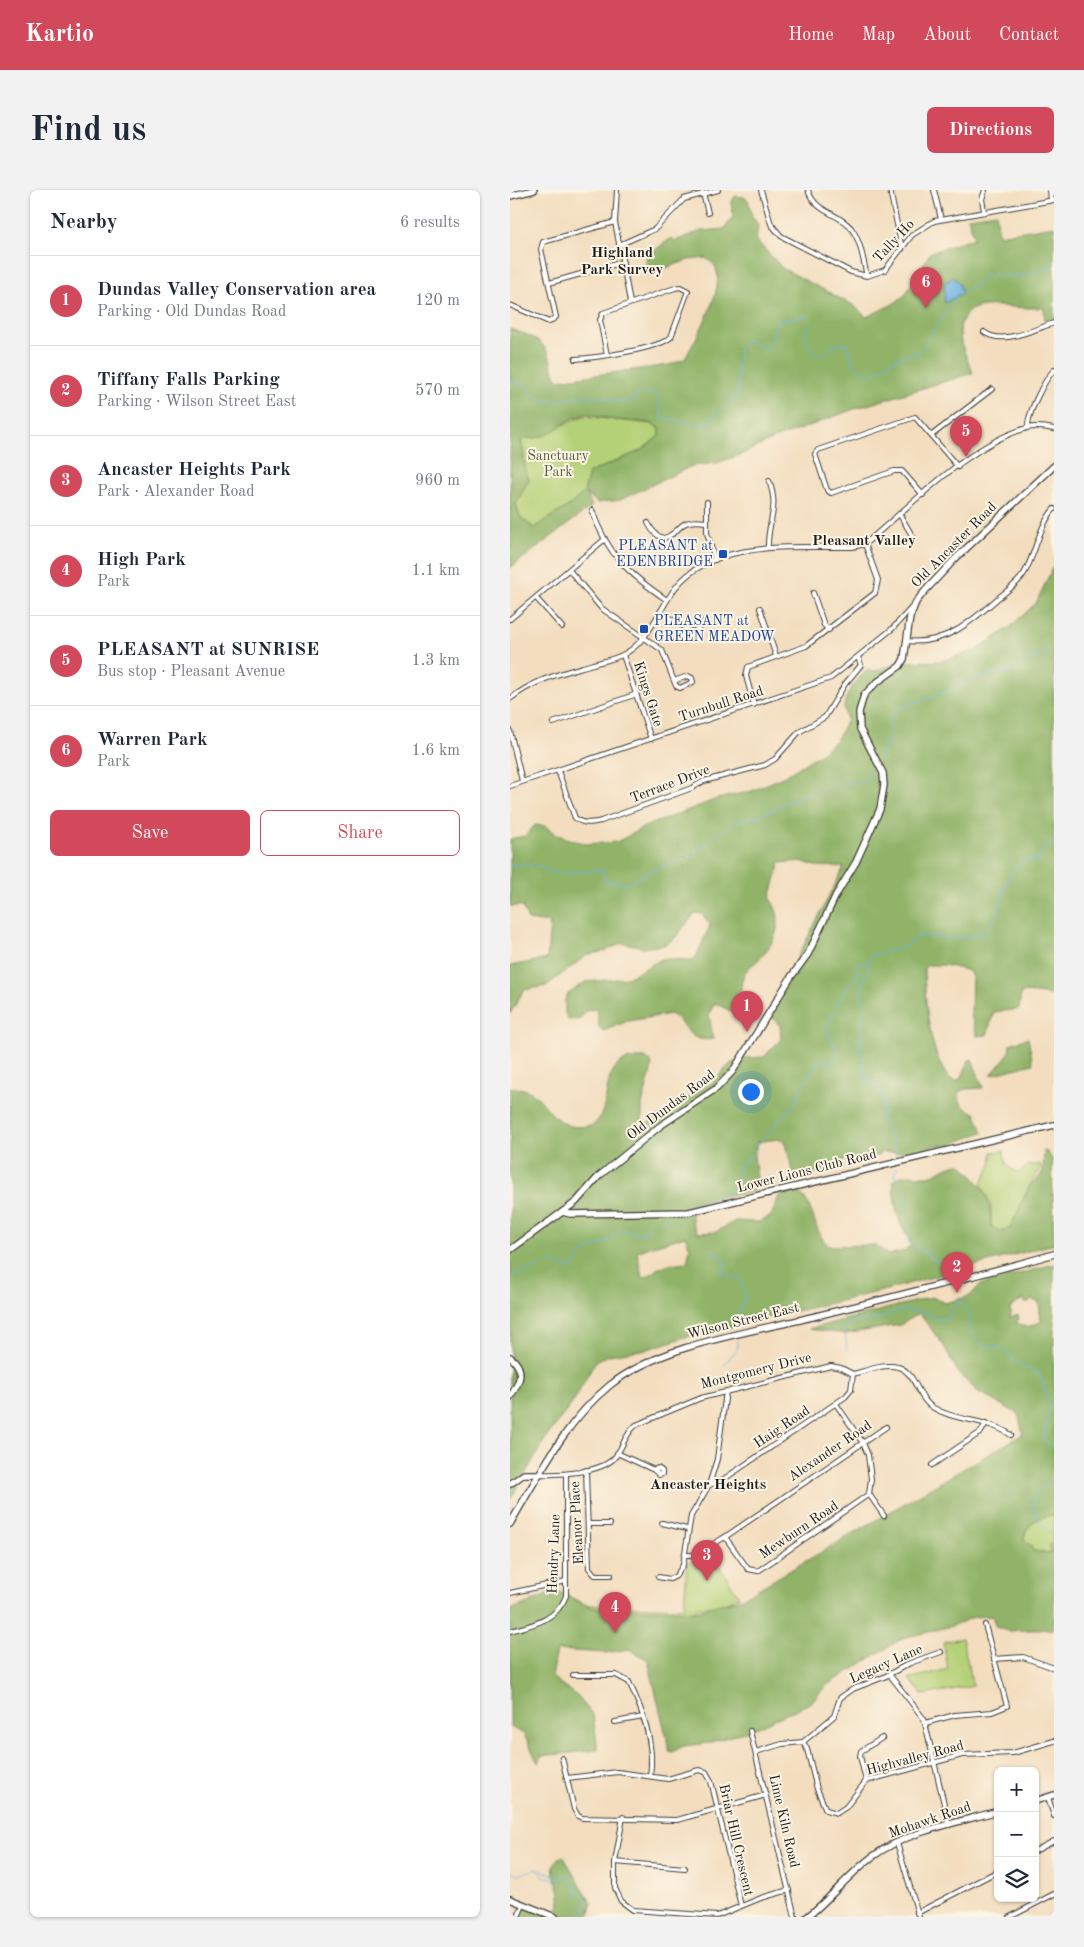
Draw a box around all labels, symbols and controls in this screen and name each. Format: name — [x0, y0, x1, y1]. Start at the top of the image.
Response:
text: Kartio — [25, 23, 94, 47]
text: Home — [788, 26, 834, 44]
text: Map — [862, 26, 895, 44]
text: About — [923, 26, 971, 44]
text: Contact — [999, 26, 1059, 44]
button: Directions — [927, 107, 1054, 153]
text: Find us — [30, 113, 146, 148]
text: Nearby — [50, 212, 118, 233]
text: 6 results — [400, 215, 460, 231]
street label: Tally Ho — [871, 217, 917, 265]
district label: Highland Park Survey — [581, 246, 663, 278]
pin: 6 — [910, 267, 942, 308]
text: Dundas Valley Conservation area — [97, 281, 376, 300]
text: 1 — [61, 293, 71, 309]
text: 120 m — [415, 293, 460, 309]
text: Parking · Old Dundas Road — [97, 304, 286, 320]
text: Tiffany Falls Parking — [97, 371, 280, 390]
text: 2 — [61, 383, 71, 399]
text: 570 m — [415, 383, 460, 399]
text: Parking · Wilson Street East — [97, 394, 296, 410]
pin: 5 — [950, 416, 982, 457]
park label: Sanctuary Park — [527, 449, 589, 479]
text: Ancaster Heights Park — [97, 461, 291, 480]
text: 3 — [61, 473, 71, 489]
text: 960 m — [415, 473, 460, 489]
text: Park · Alexander Road — [97, 484, 255, 500]
street label: Old Ancaster Road — [909, 500, 999, 590]
district label: Pleasant Valley — [812, 534, 916, 549]
place label: PLEASANT at EDENBRIDGE — [616, 539, 713, 569]
marker: PLEASANT at EDENBRIDGE — [717, 548, 729, 560]
text: High Park — [97, 551, 186, 570]
text: 4 — [61, 563, 71, 579]
text: 1.1 km — [411, 563, 460, 579]
text: Park — [97, 574, 130, 590]
place label: PLEASANT at GREEN MEADOW — [654, 614, 775, 644]
marker: PLEASANT at GREEN MEADOW — [638, 623, 650, 635]
text: PLEASANT at SUNRISE — [97, 641, 319, 660]
text: 5 — [61, 653, 71, 669]
text: 1.3 km — [411, 653, 460, 669]
street label: Kings Gate — [631, 660, 665, 728]
text: Bus stop · Pleasant Avenue — [97, 664, 285, 680]
street label: Turnbull Road — [677, 684, 765, 724]
text: Warren Park — [97, 731, 208, 750]
text: 6 — [61, 743, 71, 759]
text: 1.6 km — [411, 743, 460, 759]
text: Park — [97, 754, 130, 770]
street label: Terrace Drive — [628, 762, 712, 806]
button: Save — [50, 810, 250, 856]
button: Share — [260, 810, 460, 856]
pin: 1 — [731, 991, 763, 1032]
street label: Old Dundas Road — [624, 1067, 718, 1143]
your location — [738, 1079, 764, 1105]
street label: Lower Lions Club Road — [736, 1147, 878, 1195]
pin: 2 — [941, 1252, 973, 1293]
street label: Wilson Street East — [686, 1300, 801, 1342]
street label: Montgomery Drive — [699, 1350, 813, 1392]
street label: Haig Road — [751, 1403, 813, 1451]
street label: Alexander Road — [786, 1418, 874, 1484]
district label: Ancaster Heights — [650, 1478, 766, 1493]
street label: Eleanor Place — [568, 1481, 586, 1565]
street label: Mewburn Road — [757, 1498, 841, 1562]
street label: Hendry Lane — [546, 1514, 562, 1594]
pin: 3 — [691, 1540, 723, 1581]
pin: 4 — [599, 1592, 631, 1633]
street label: Legacy Lane — [848, 1642, 924, 1686]
street label: Highvalley Road — [865, 1738, 965, 1778]
map controls — [994, 1767, 1039, 1902]
button: + — [994, 1767, 1039, 1812]
street label: Lime Kiln Road — [766, 1773, 802, 1869]
street label: Briar Hill Crescent — [716, 1783, 756, 1898]
street label: Mohawk Road — [887, 1799, 973, 1841]
button: − — [994, 1812, 1039, 1857]
button: layers — [994, 1857, 1039, 1902]

